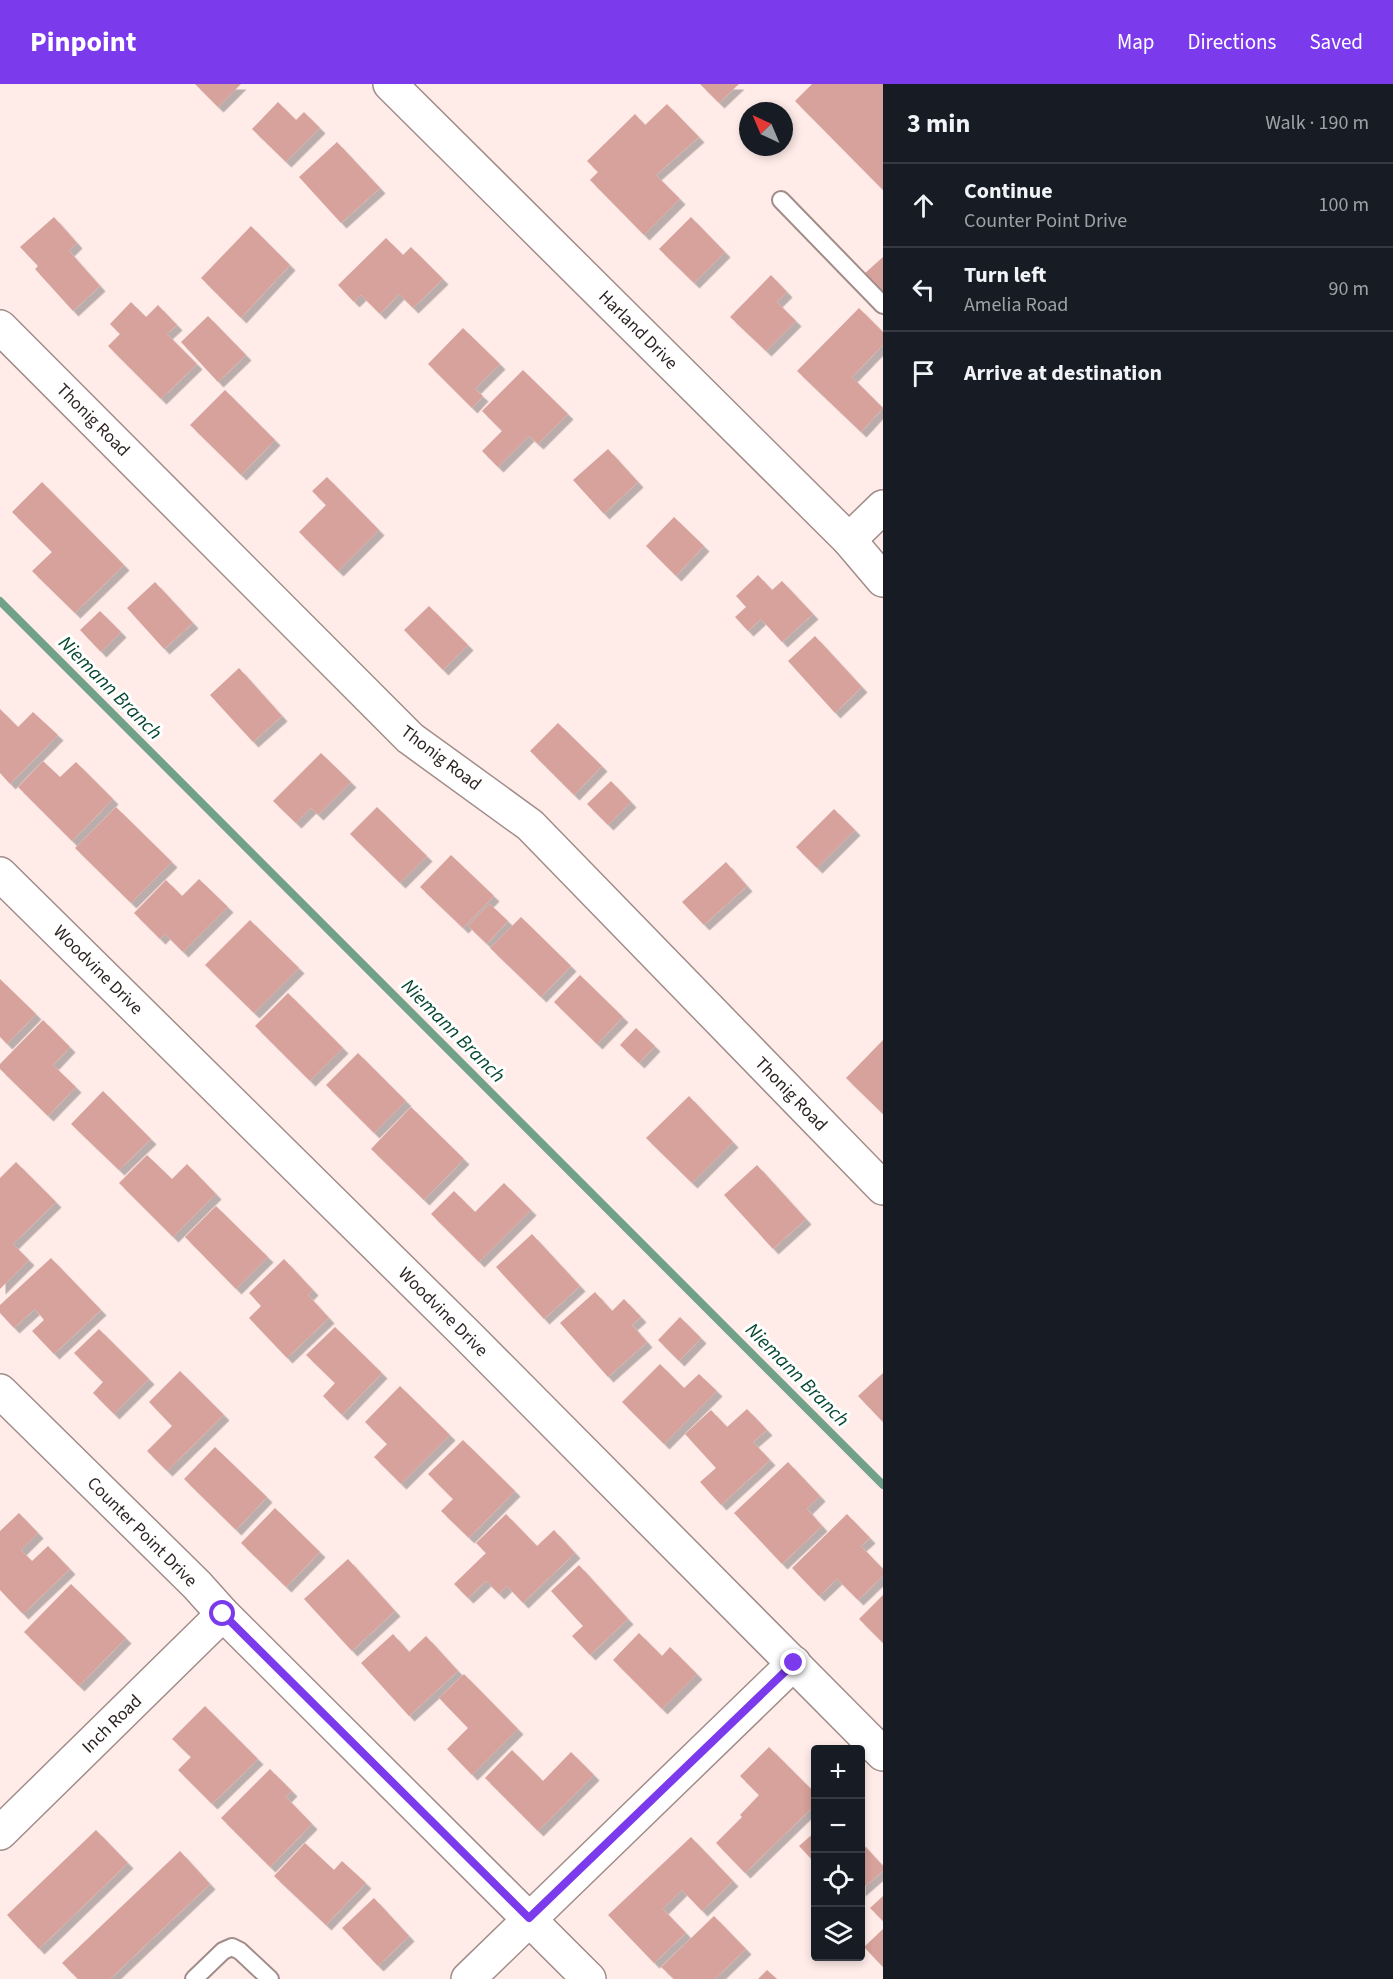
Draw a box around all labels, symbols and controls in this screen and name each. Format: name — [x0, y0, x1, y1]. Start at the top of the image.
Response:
text: Pinpoint — [30, 22, 137, 62]
text: Map — [1117, 27, 1155, 57]
text: Directions — [1188, 27, 1276, 57]
text: Saved — [1309, 27, 1363, 57]
north arrow — [739, 102, 793, 156]
text: 3 min — [907, 105, 970, 142]
text: Walk · 190 m — [1265, 109, 1369, 137]
text: Continue — [964, 175, 1053, 207]
icon: ahead — [907, 189, 940, 222]
text: 100 m — [1319, 191, 1369, 219]
text: Counter Point Drive — [964, 207, 1127, 235]
text: Turn left — [964, 259, 1046, 291]
icon: left — [907, 273, 940, 306]
text: 90 m — [1329, 275, 1369, 303]
street label: Harland Drive — [593, 285, 683, 375]
text: Amelia Road — [964, 291, 1068, 319]
icon: arrive — [907, 357, 940, 390]
text: Arrive at destination — [964, 357, 1162, 389]
street label: Thonig Road — [51, 378, 135, 462]
water label: Niemann Branch — [52, 630, 168, 746]
street label: Thonig Road — [396, 719, 486, 797]
street label: Woodvine Drive — [47, 919, 149, 1021]
water label: Niemann Branch — [395, 973, 511, 1089]
street label: Thonig Road — [749, 1051, 833, 1137]
street label: Woodvine Drive — [392, 1261, 494, 1363]
water label: Niemann Branch — [739, 1317, 855, 1433]
street label: Counter Point Drive — [81, 1471, 203, 1593]
route start — [209, 1600, 235, 1626]
route end — [780, 1649, 806, 1675]
street label: Inch Road — [76, 1689, 148, 1759]
map controls — [811, 1745, 865, 1961]
button: + — [811, 1745, 865, 1799]
button: − — [811, 1799, 865, 1853]
button: locate — [811, 1853, 865, 1907]
button: layers — [811, 1907, 865, 1961]

